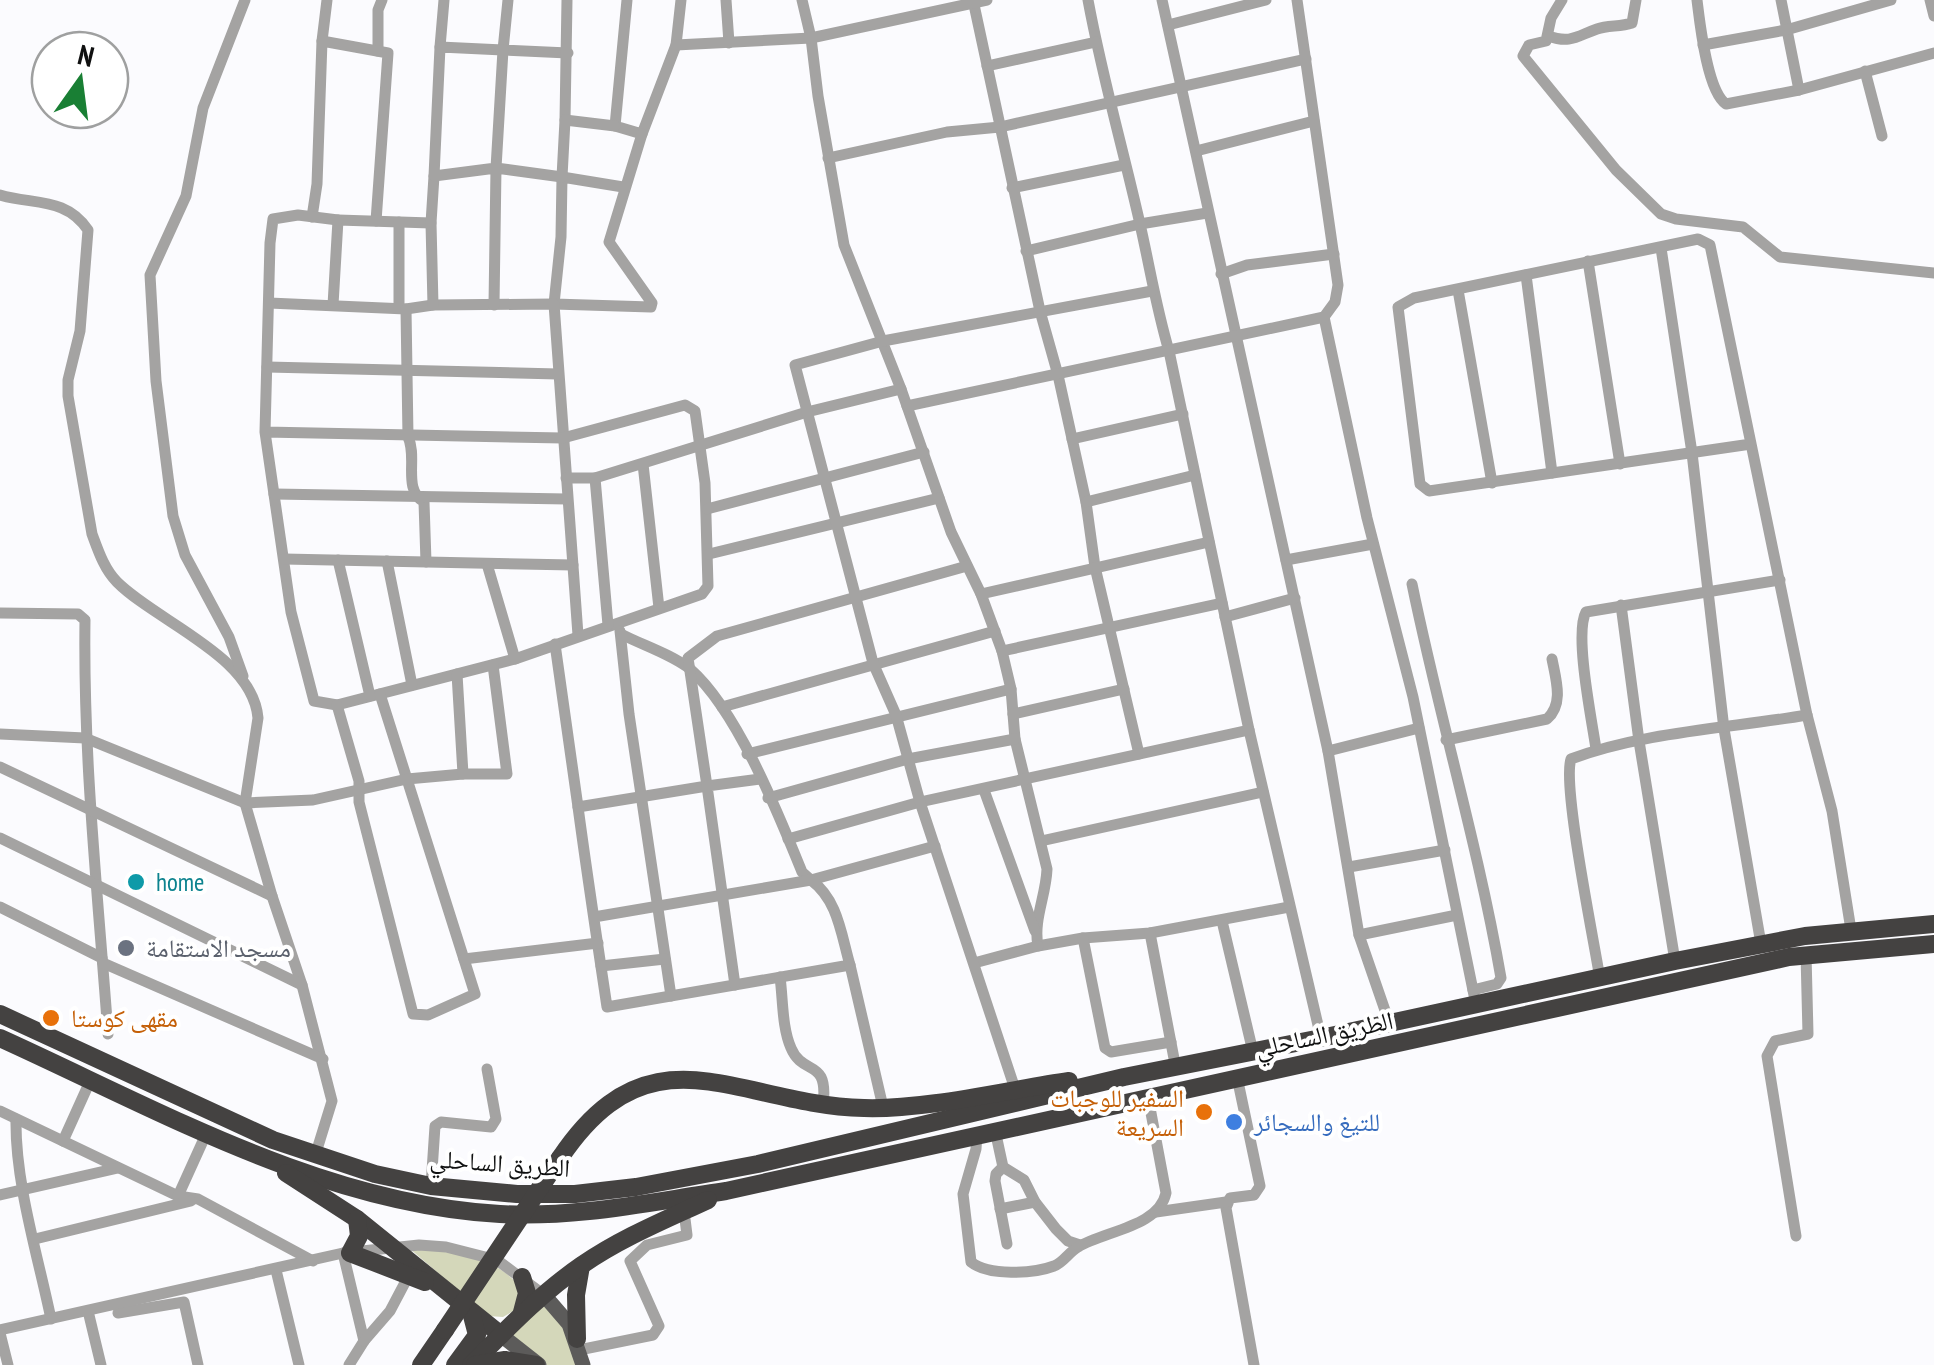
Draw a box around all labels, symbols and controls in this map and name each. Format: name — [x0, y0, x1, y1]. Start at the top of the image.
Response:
north arrow — [30, 30, 130, 130]
text: N — [74, 35, 98, 75]
place label: home — [156, 866, 204, 898]
marker: home — [125, 871, 147, 893]
place label: مسجد الاستقامة — [146, 932, 291, 964]
marker: مسجد الاستقامة — [115, 937, 137, 959]
place label: مقهى كوستا — [71, 1002, 178, 1034]
street label: الطريق الساحلي — [1252, 1004, 1397, 1068]
marker: مقهى كوستا — [40, 1007, 62, 1029]
place label: السفير للوجبات السريعة — [1050, 1082, 1184, 1143]
marker: السفير للوجبات السريعة — [1193, 1101, 1215, 1123]
place label: للتيغ والسجائر — [1253, 1106, 1380, 1138]
marker: للتيغ والسجائر — [1223, 1111, 1245, 1133]
street label: الطريق الساحلي — [429, 1142, 571, 1188]

